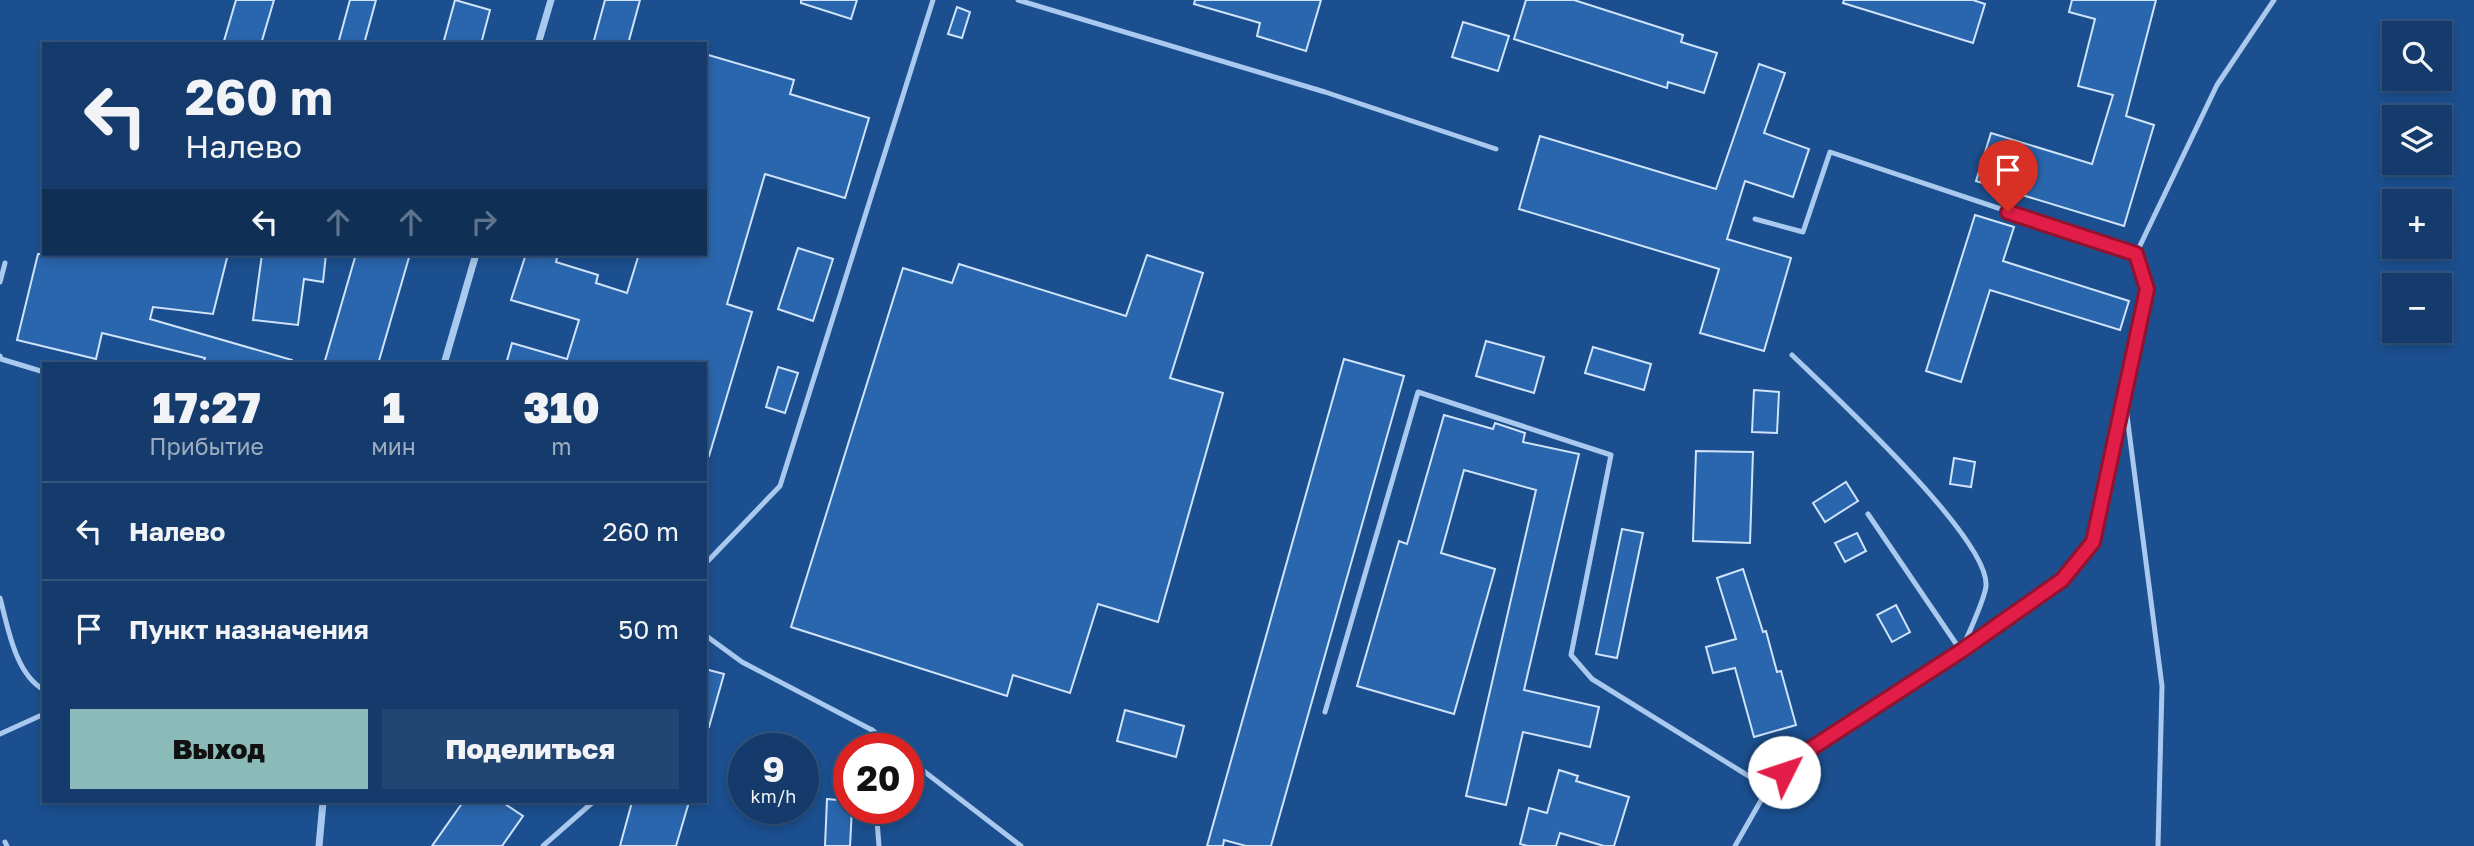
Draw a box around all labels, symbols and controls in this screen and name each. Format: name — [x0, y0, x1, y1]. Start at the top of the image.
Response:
map controls — [2382, 21, 2452, 343]
button: search — [2382, 21, 2452, 91]
text: 260 m — [185, 67, 333, 126]
icon: left — [70, 70, 161, 161]
button: layers — [2382, 105, 2452, 175]
text: Налево — [185, 127, 302, 165]
pin — [1978, 140, 2038, 212]
icon: arrive — [1989, 151, 2027, 189]
button: + — [2382, 189, 2452, 259]
icon: left — [246, 203, 284, 241]
icon: ahead — [319, 203, 357, 241]
icon: ahead — [392, 203, 430, 241]
icon: right — [465, 203, 503, 241]
button: − — [2382, 273, 2452, 343]
text: 17:27 — [153, 382, 261, 432]
text: 1 — [382, 382, 405, 432]
text: 310 — [523, 382, 600, 432]
text: Прибытие — [149, 432, 264, 460]
text: мин — [371, 432, 416, 460]
text: m — [551, 432, 572, 460]
icon: left — [70, 512, 108, 550]
text: Налево — [129, 516, 225, 547]
text: 260 m — [603, 516, 679, 547]
icon: arrive — [70, 610, 108, 648]
text: Пункт назначения — [129, 614, 369, 645]
text: 50 m — [618, 614, 679, 645]
button: Выход — [70, 709, 368, 789]
button: Поделиться — [382, 709, 679, 789]
speed limit sign: 20 — [833, 733, 924, 824]
position arrow — [1747, 735, 1821, 809]
text: 9 — [762, 748, 785, 790]
text: km/h — [751, 785, 796, 807]

